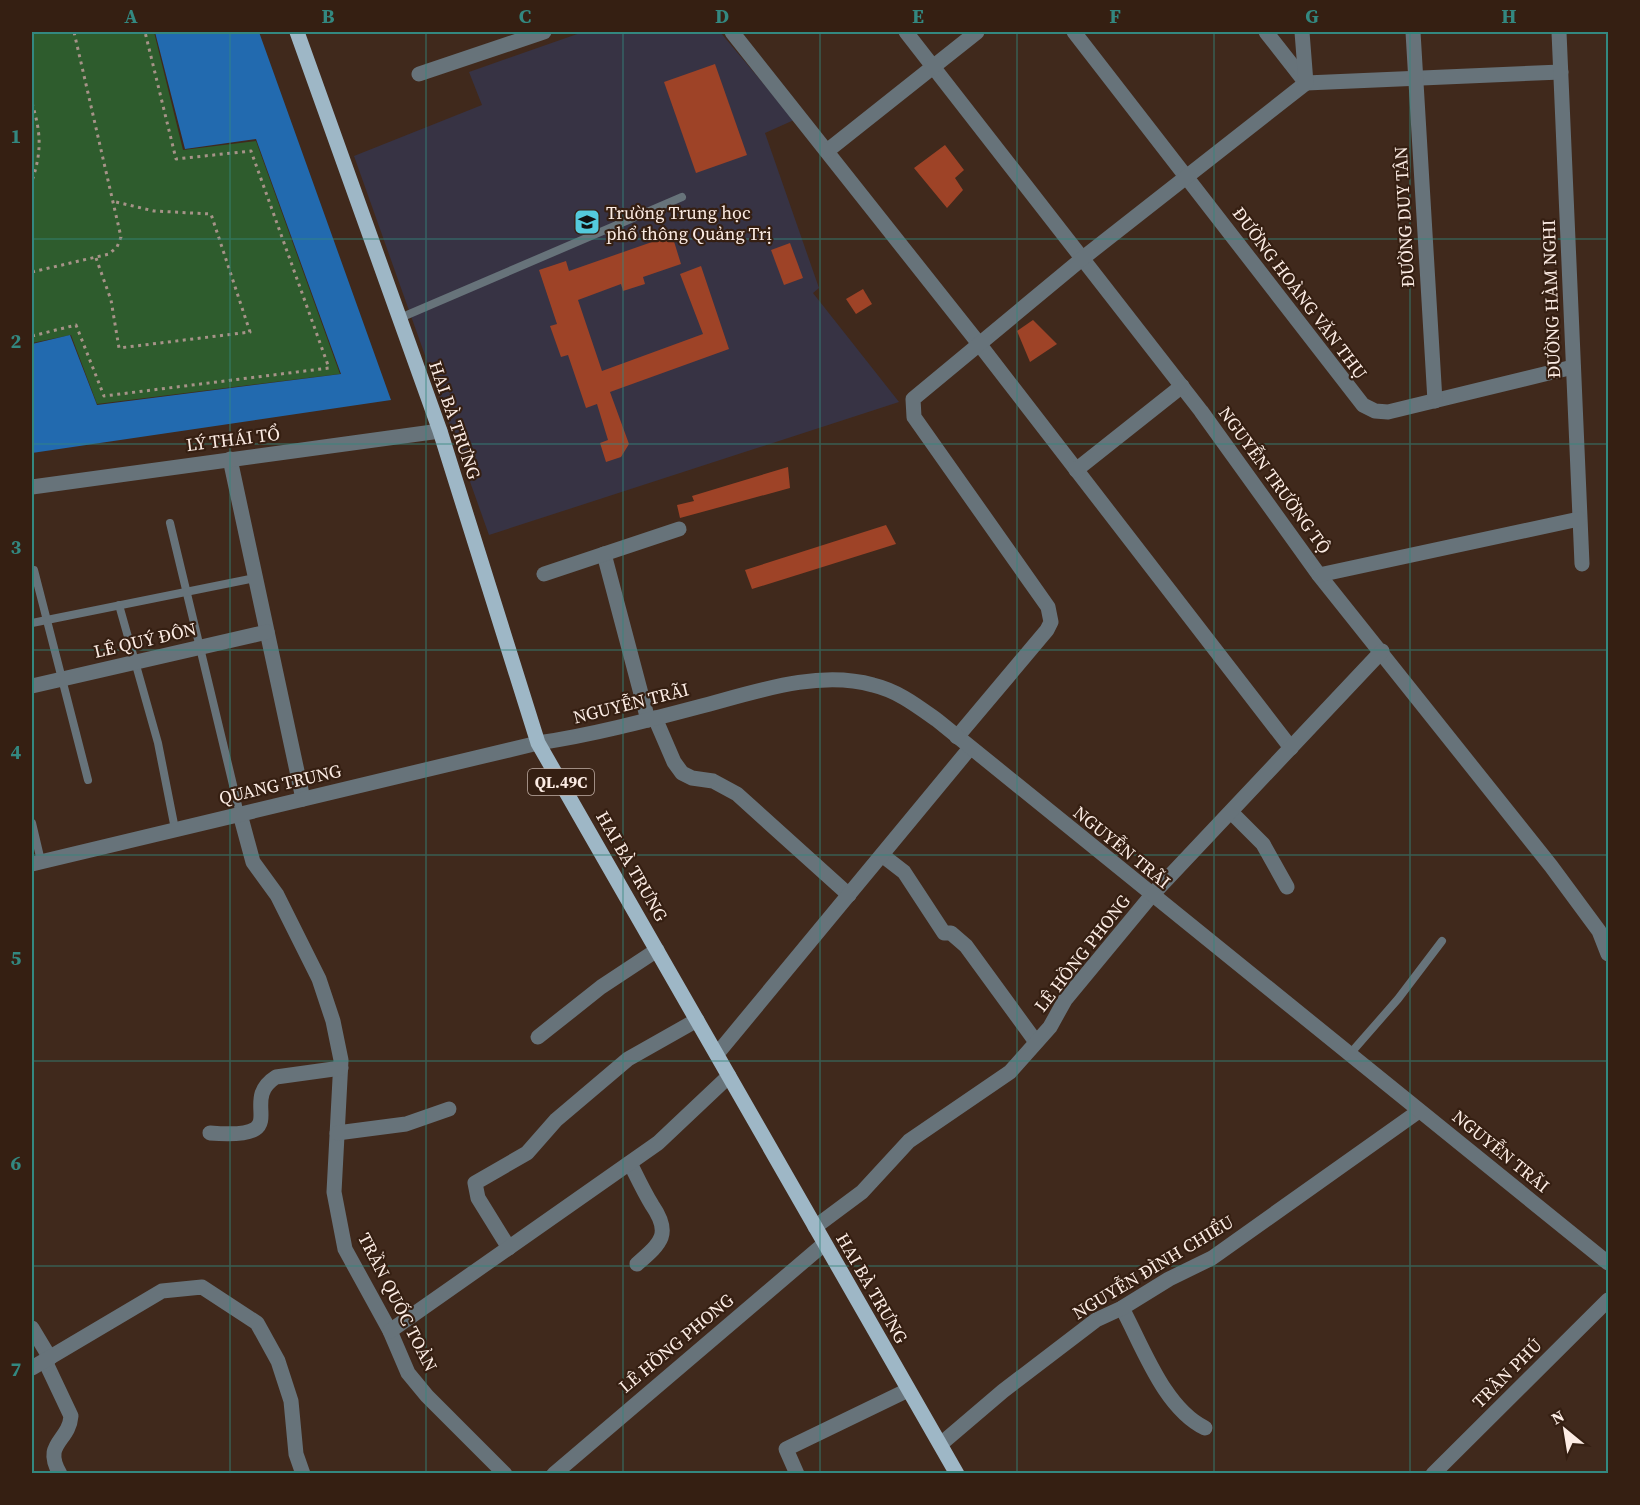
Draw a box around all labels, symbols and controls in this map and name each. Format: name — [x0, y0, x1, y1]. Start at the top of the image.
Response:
text: A — [124, 2, 138, 30]
text: B — [321, 2, 335, 30]
text: C — [519, 2, 531, 30]
text: D — [715, 2, 729, 30]
text: E — [912, 2, 924, 30]
text: F — [1109, 2, 1121, 30]
text: G — [1305, 2, 1319, 30]
text: H — [1501, 2, 1517, 30]
text: 1 — [11, 122, 21, 150]
street label: ĐƯỜNG DUY TÂN — [1388, 146, 1420, 288]
place label: Trường Trung học phổ thông Quảng Trị — [606, 200, 772, 246]
street label: ĐƯỜNG HOÀNG VĂN THỤ — [1227, 202, 1373, 384]
school or university icon: Trường Trung học phổ thông Quảng Trị — [572, 207, 602, 237]
street label: ĐƯỜNG HÀM NGHI — [1536, 219, 1566, 379]
text: 2 — [11, 327, 22, 355]
street label: HAI BÀ TRƯNG — [423, 357, 487, 483]
street label: NGUYỄN TRƯỜNG TỘ — [1213, 401, 1337, 559]
street label: LÝ THÁI TỔ — [185, 421, 281, 457]
text: 3 — [11, 533, 22, 561]
street label: LÊ QUÝ ĐÔN — [91, 616, 199, 664]
street label: NGUYỄN TRÃI — [570, 677, 692, 729]
text: 4 — [11, 738, 22, 766]
street label: QUANG TRUNG — [216, 758, 344, 810]
road number: QL.49C — [528, 769, 594, 795]
street label: NGUYỄN TRÃI — [1068, 800, 1176, 894]
street label: HAI BÀ TRƯNG — [590, 806, 674, 926]
street label: LÊ HỒNG PHONG — [1028, 889, 1136, 1017]
text: 5 — [11, 944, 22, 972]
street label: NGUYỄN TRÃI — [1447, 1104, 1555, 1198]
text: 6 — [11, 1149, 22, 1177]
street label: NGUYỄN ĐÌNH CHIỂU — [1068, 1209, 1238, 1325]
street label: TRẦN QUỐC TOẢN — [352, 1228, 444, 1376]
street label: HAI BÀ TRƯNG — [830, 1228, 914, 1348]
street label: LÊ HỒNG PHONG — [613, 1288, 739, 1398]
street label: TRẦN PHÚ — [1466, 1332, 1548, 1414]
text: 7 — [11, 1355, 22, 1383]
north arrow — [1535, 1400, 1595, 1460]
text: N — [1547, 1404, 1568, 1429]

